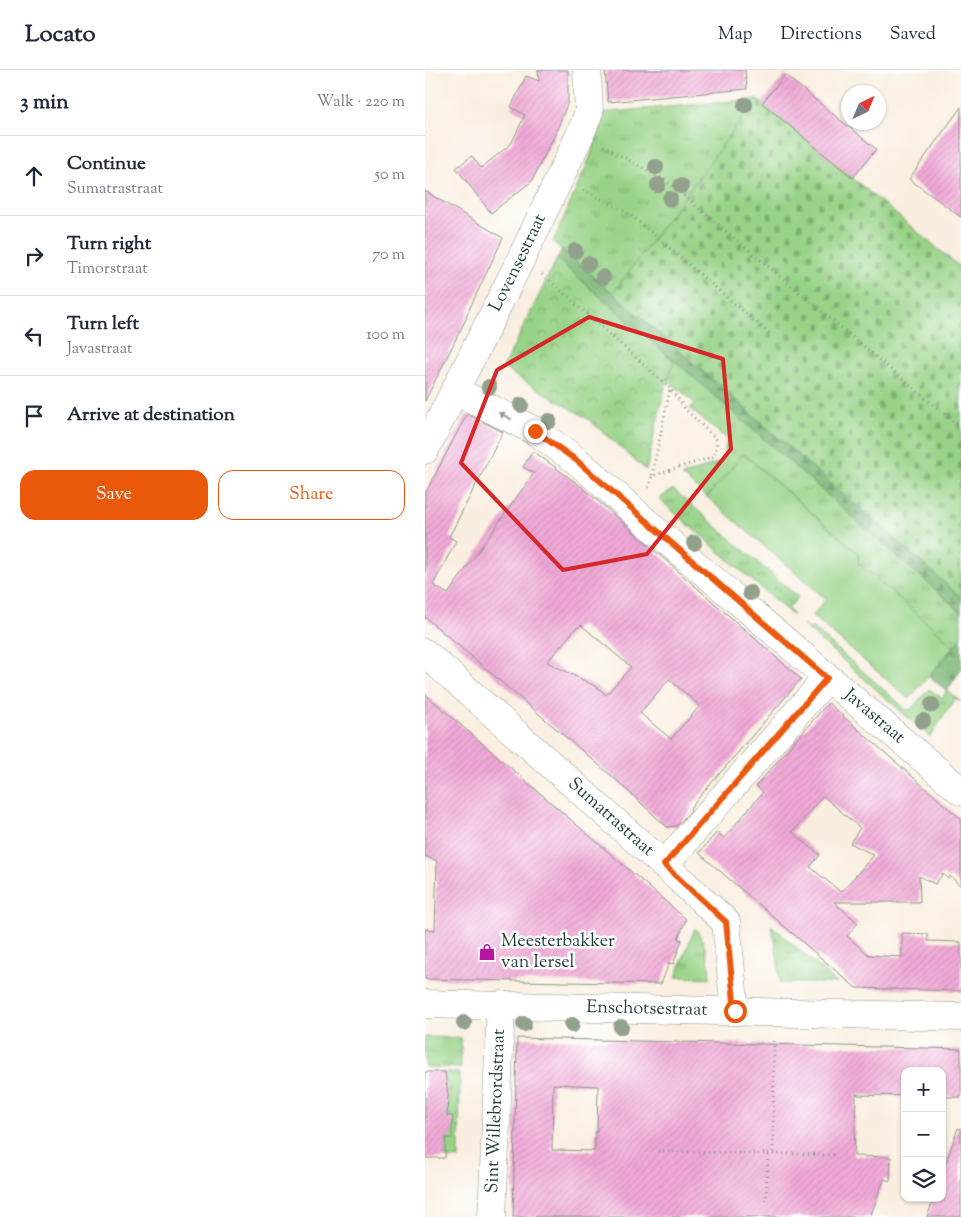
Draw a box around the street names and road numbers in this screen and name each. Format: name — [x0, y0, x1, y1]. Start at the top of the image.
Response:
street label: Lovensestraat — [483, 210, 553, 317]
street label: Javastraat — [837, 682, 910, 750]
street label: Sumatrastraat — [562, 772, 660, 863]
street label: Enschotsestraat — [586, 995, 708, 1024]
street label: Sint Willebrordstraat — [480, 1028, 513, 1194]

